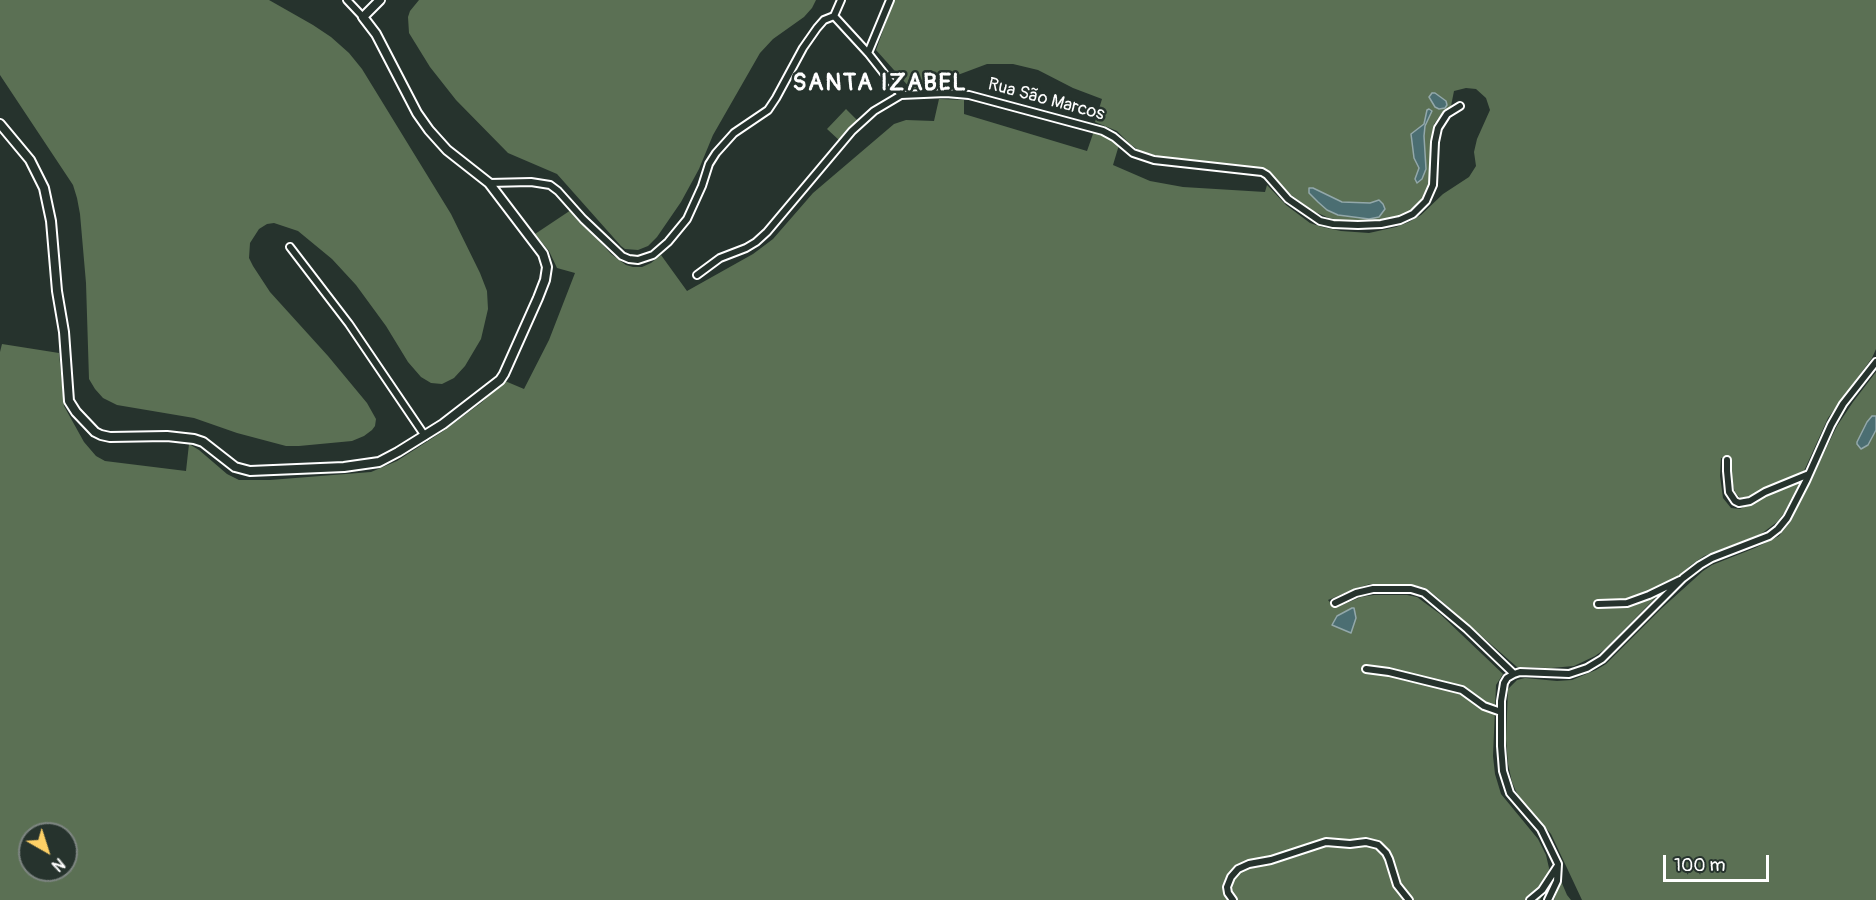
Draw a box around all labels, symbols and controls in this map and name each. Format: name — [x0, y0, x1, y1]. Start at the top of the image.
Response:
district label: SANTA IZABEL — [793, 70, 967, 98]
street label: Rua São Marcos — [985, 74, 1107, 126]
north arrow — [18, 822, 78, 882]
scale bar — [1666, 843, 1772, 881]
text: N — [48, 853, 69, 876]
text: 100 m — [1674, 854, 1726, 877]

